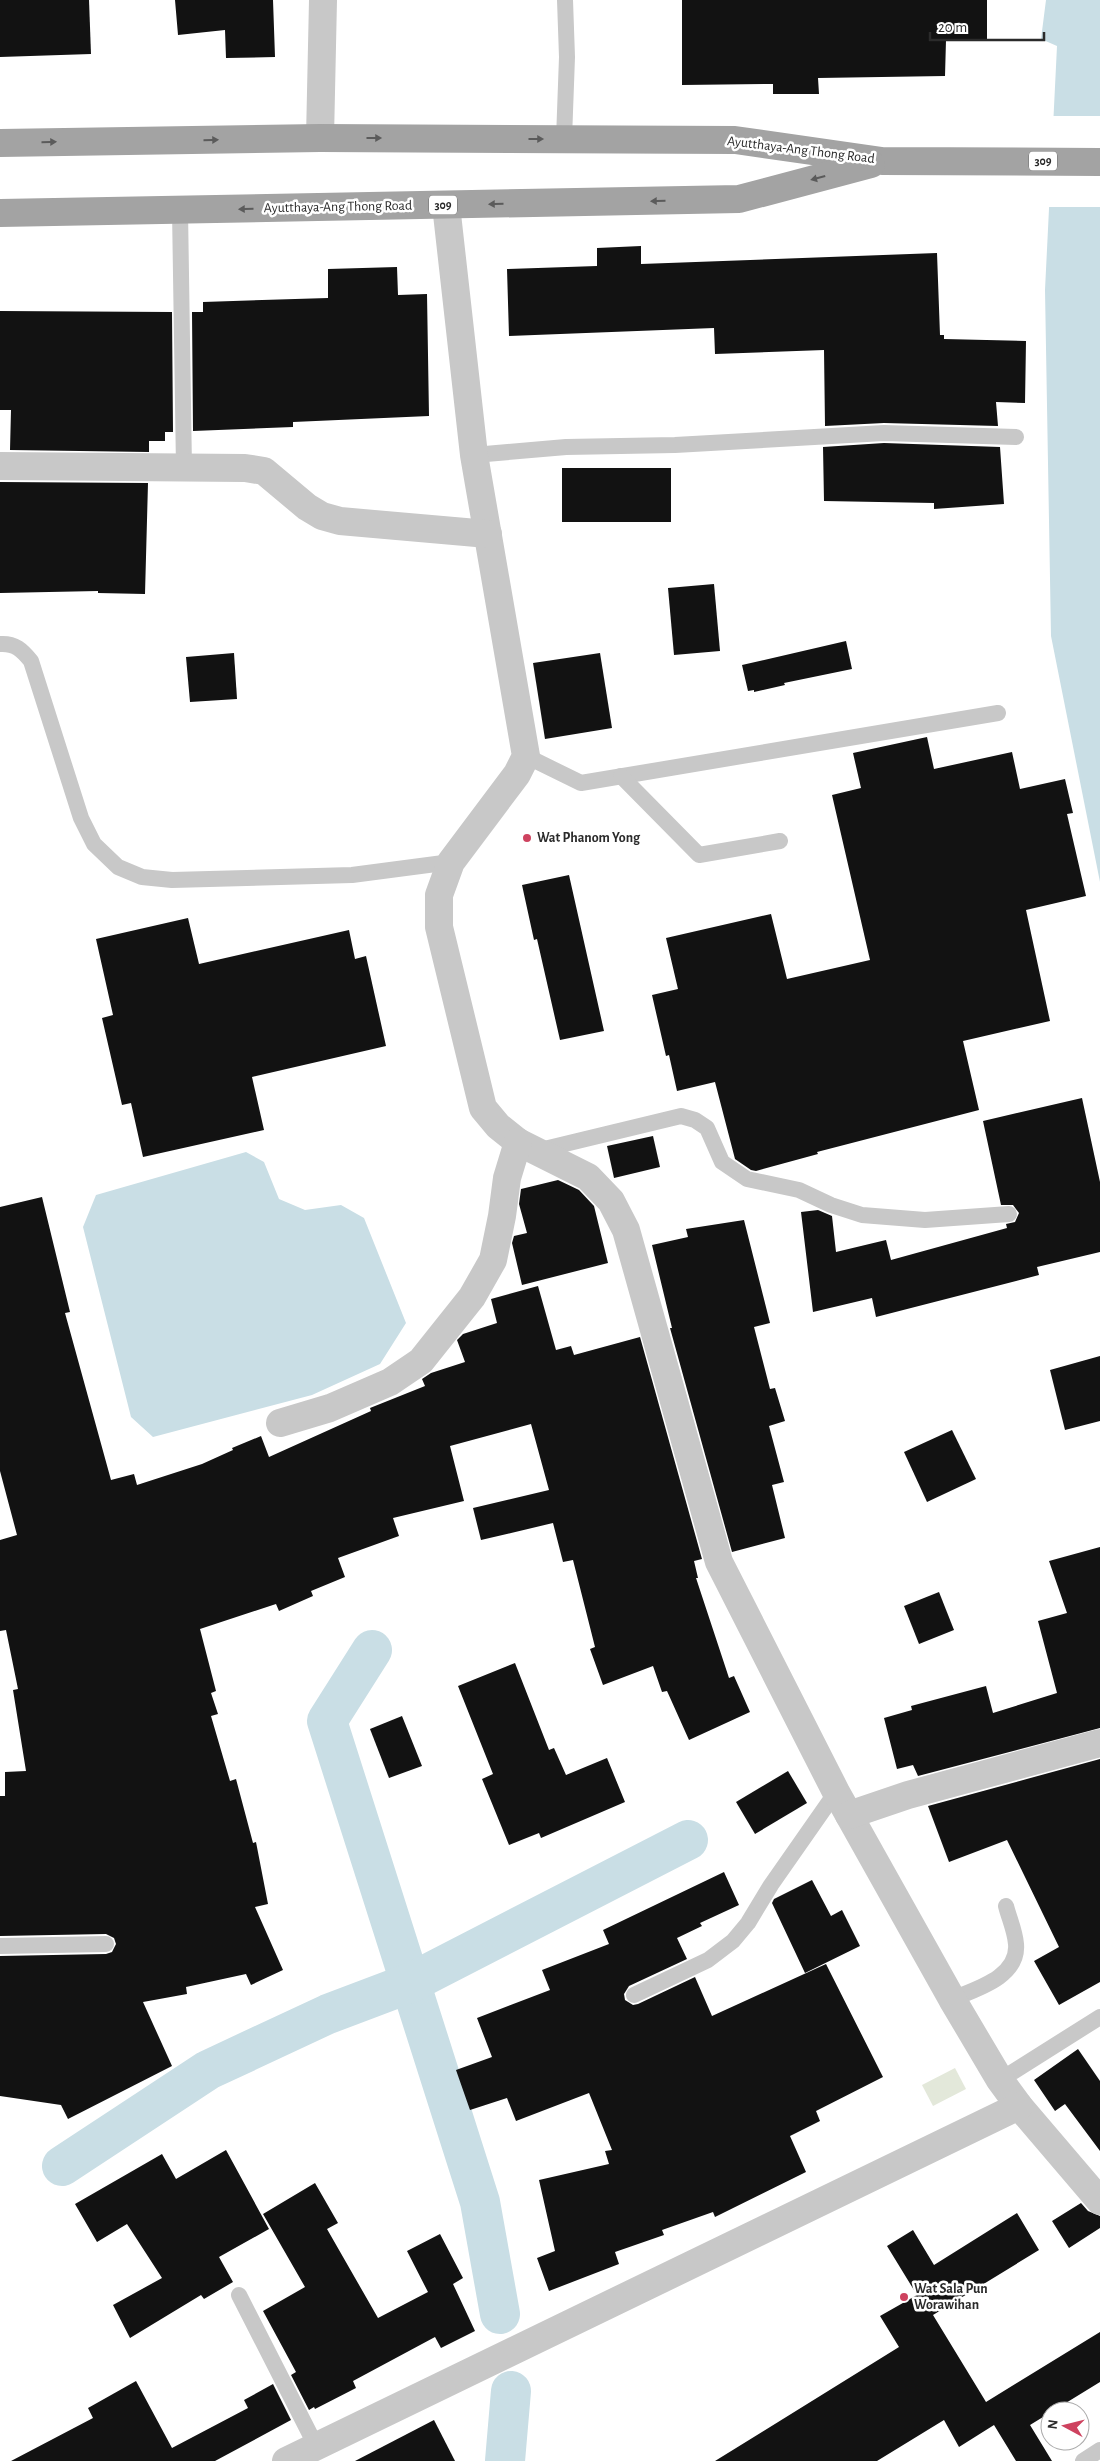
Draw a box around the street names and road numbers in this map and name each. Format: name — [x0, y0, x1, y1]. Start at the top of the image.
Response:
street label: Ayutthaya-Ang Thong Road — [726, 134, 876, 166]
road number: 309 — [1029, 152, 1057, 170]
road number: 309 — [429, 196, 457, 214]
street label: Ayutthaya-Ang Thong Road — [264, 199, 412, 215]

